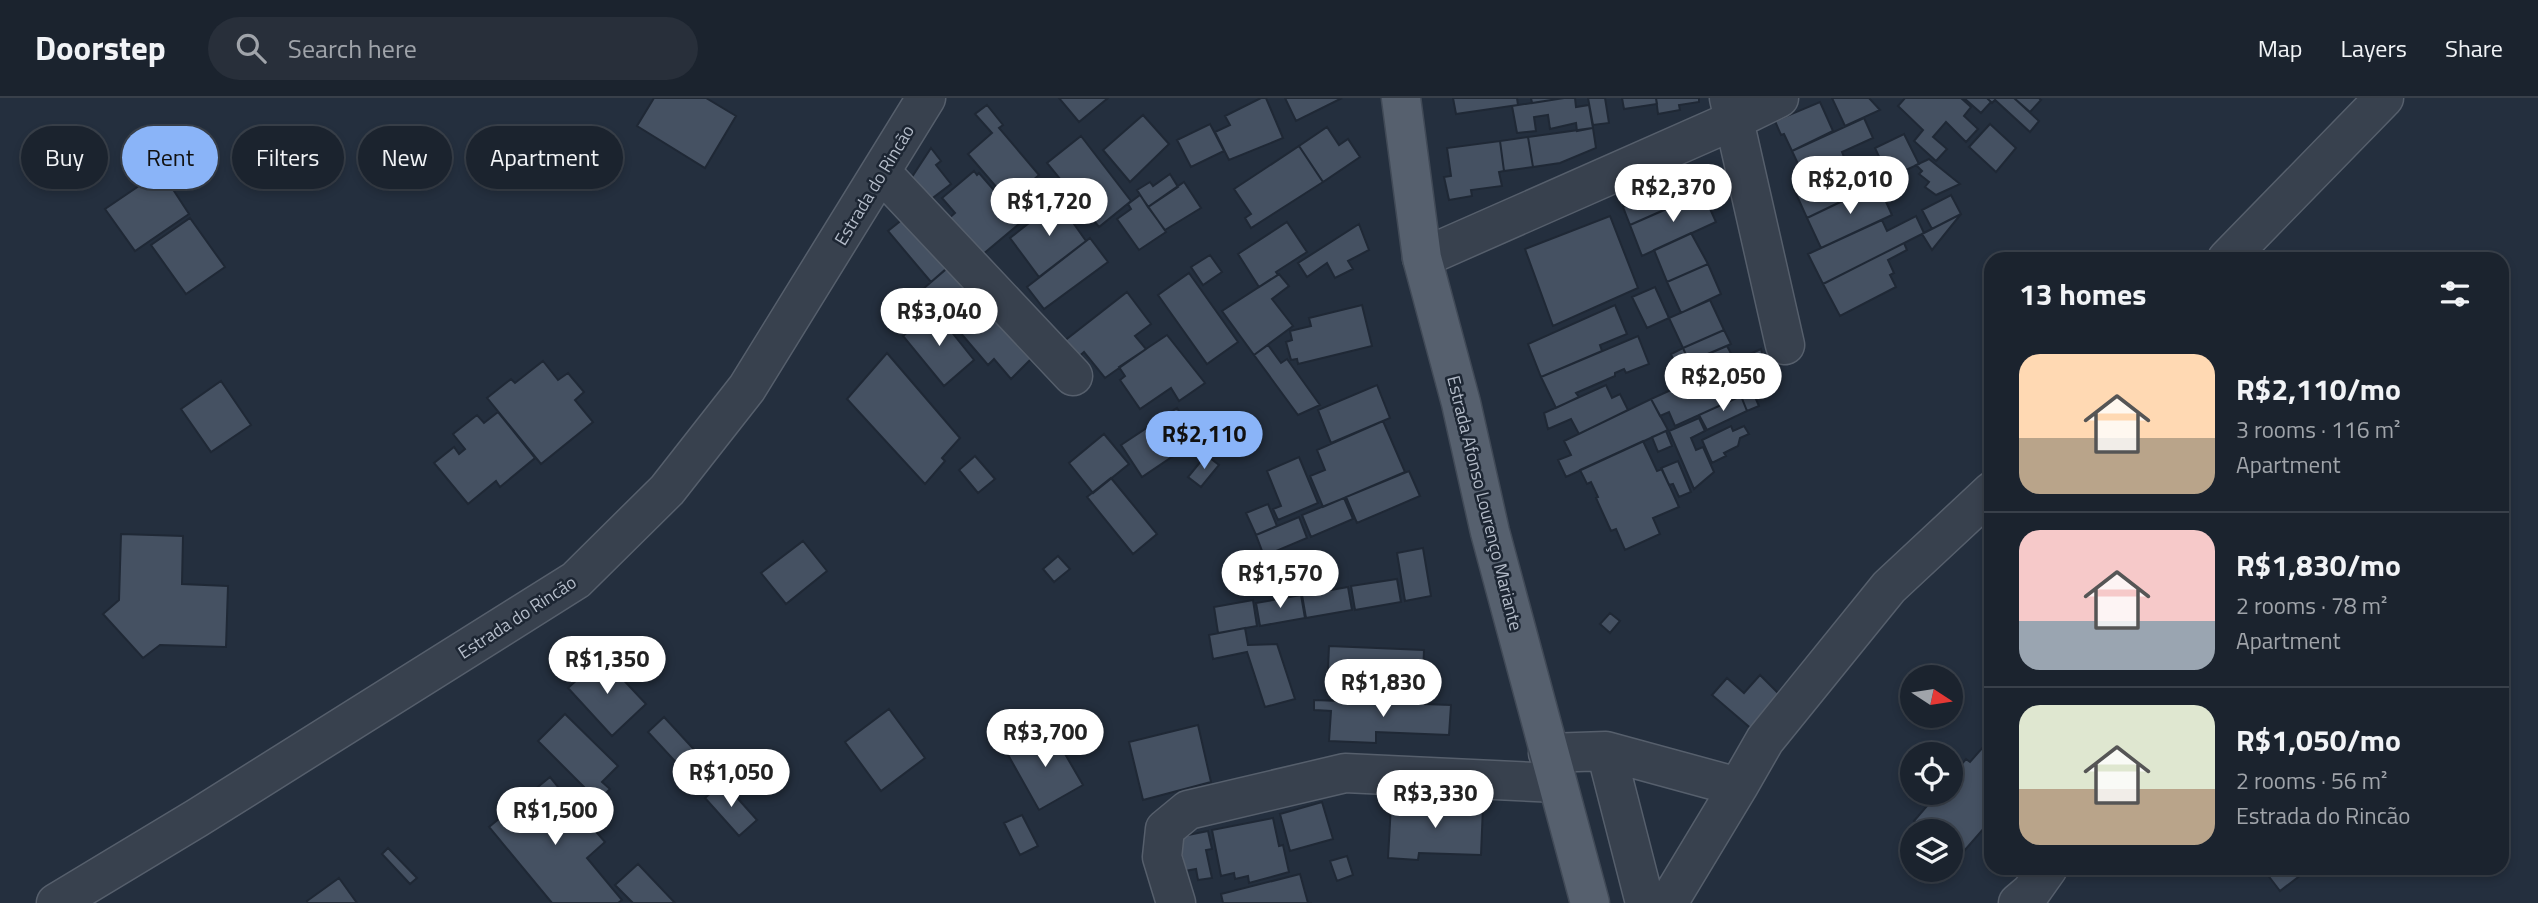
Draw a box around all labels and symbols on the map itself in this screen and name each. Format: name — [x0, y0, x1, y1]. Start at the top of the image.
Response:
street label: Estrada do Rincão — [827, 120, 921, 250]
pin: R$2,010 — [1785, 156, 1915, 216]
pin: R$2,370 — [1608, 164, 1738, 224]
pin: R$1,720 — [984, 178, 1114, 238]
pin: R$3,040 — [874, 288, 1004, 348]
pin: R$2,050 — [1658, 354, 1788, 413]
street label: Estrada Afonso Lourenço Mariante — [1440, 373, 1530, 633]
pin: R$2,110 — [1139, 412, 1269, 471]
pin: R$1,570 — [1215, 550, 1345, 610]
street label: Estrada do Rincão — [452, 569, 582, 665]
pin: R$1,350 — [542, 636, 672, 696]
pin: R$1,830 — [1318, 660, 1448, 719]
north arrow — [1900, 665, 1964, 728]
pin: R$3,700 — [980, 710, 1110, 769]
pin: R$1,050 — [666, 750, 796, 809]
pin: R$3,330 — [1370, 770, 1500, 830]
pin: R$1,500 — [490, 788, 620, 847]

